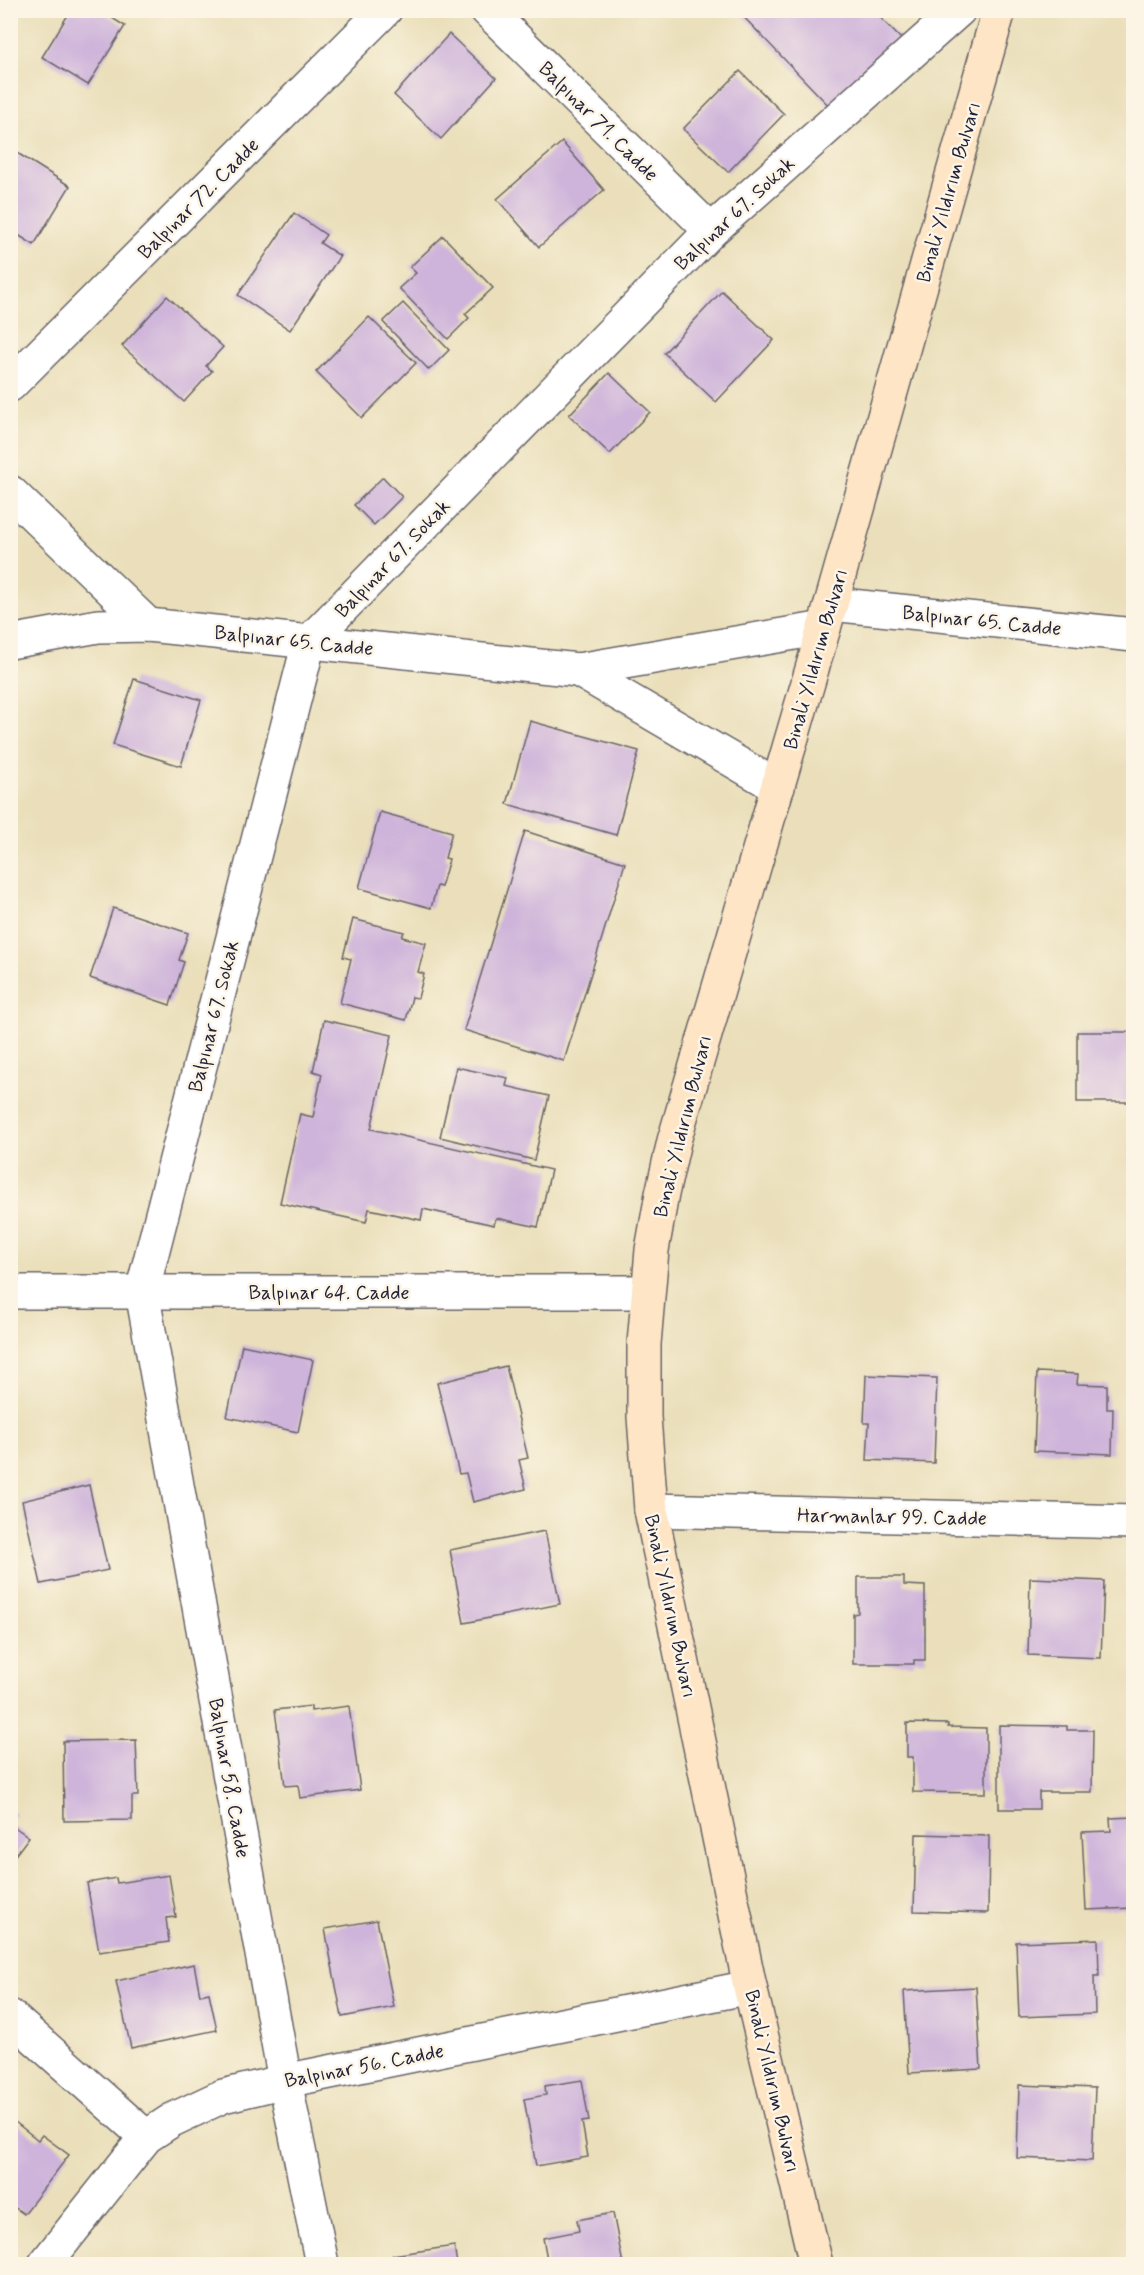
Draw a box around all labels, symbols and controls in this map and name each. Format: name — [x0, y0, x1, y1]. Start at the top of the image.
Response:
street label: Balpınar 71. Cadde — [532, 56, 664, 188]
street label: Binali Yıldırım Bulvarı — [911, 99, 988, 286]
street label: Balpınar 72. Cadde — [132, 132, 266, 266]
street label: Balpınar 67. Sokak — [669, 151, 801, 277]
street label: Balpınar 67. Sokak — [329, 494, 457, 624]
street label: Binali Yıldırım Bulvarı — [778, 566, 855, 753]
street label: Balpınar 65. Cadde — [901, 600, 1063, 643]
street label: Balpınar 65. Cadde — [213, 620, 375, 663]
street label: Balpınar 67. Sokak — [183, 937, 246, 1095]
street label: Binali Yıldırım Bulvarı — [648, 1032, 719, 1220]
street label: Balpınar 64. Cadde — [248, 1280, 410, 1307]
street label: Harmanlar 99. Cadde — [797, 1502, 987, 1533]
street label: Binali Yıldırım Bulvarı — [637, 1512, 702, 1701]
street label: Balpınar 58. Cadde — [201, 1696, 256, 1860]
street label: Binali Yıldırım Bulvarı — [737, 1987, 806, 2175]
street label: Balpınar 56. Cadde — [282, 2038, 446, 2095]

